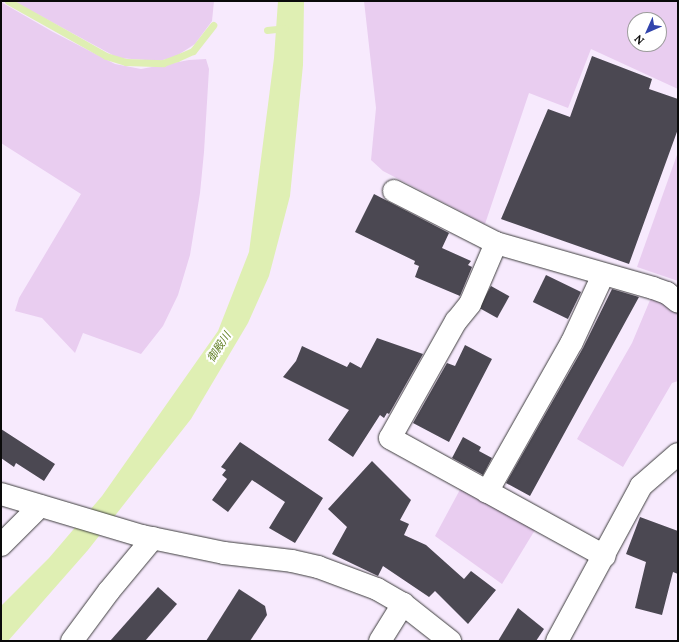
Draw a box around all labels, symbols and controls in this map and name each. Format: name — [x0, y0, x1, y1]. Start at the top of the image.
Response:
north arrow — [627, 12, 667, 52]
text: N — [631, 32, 647, 48]
water label: 御殿川 — [204, 330, 234, 364]

